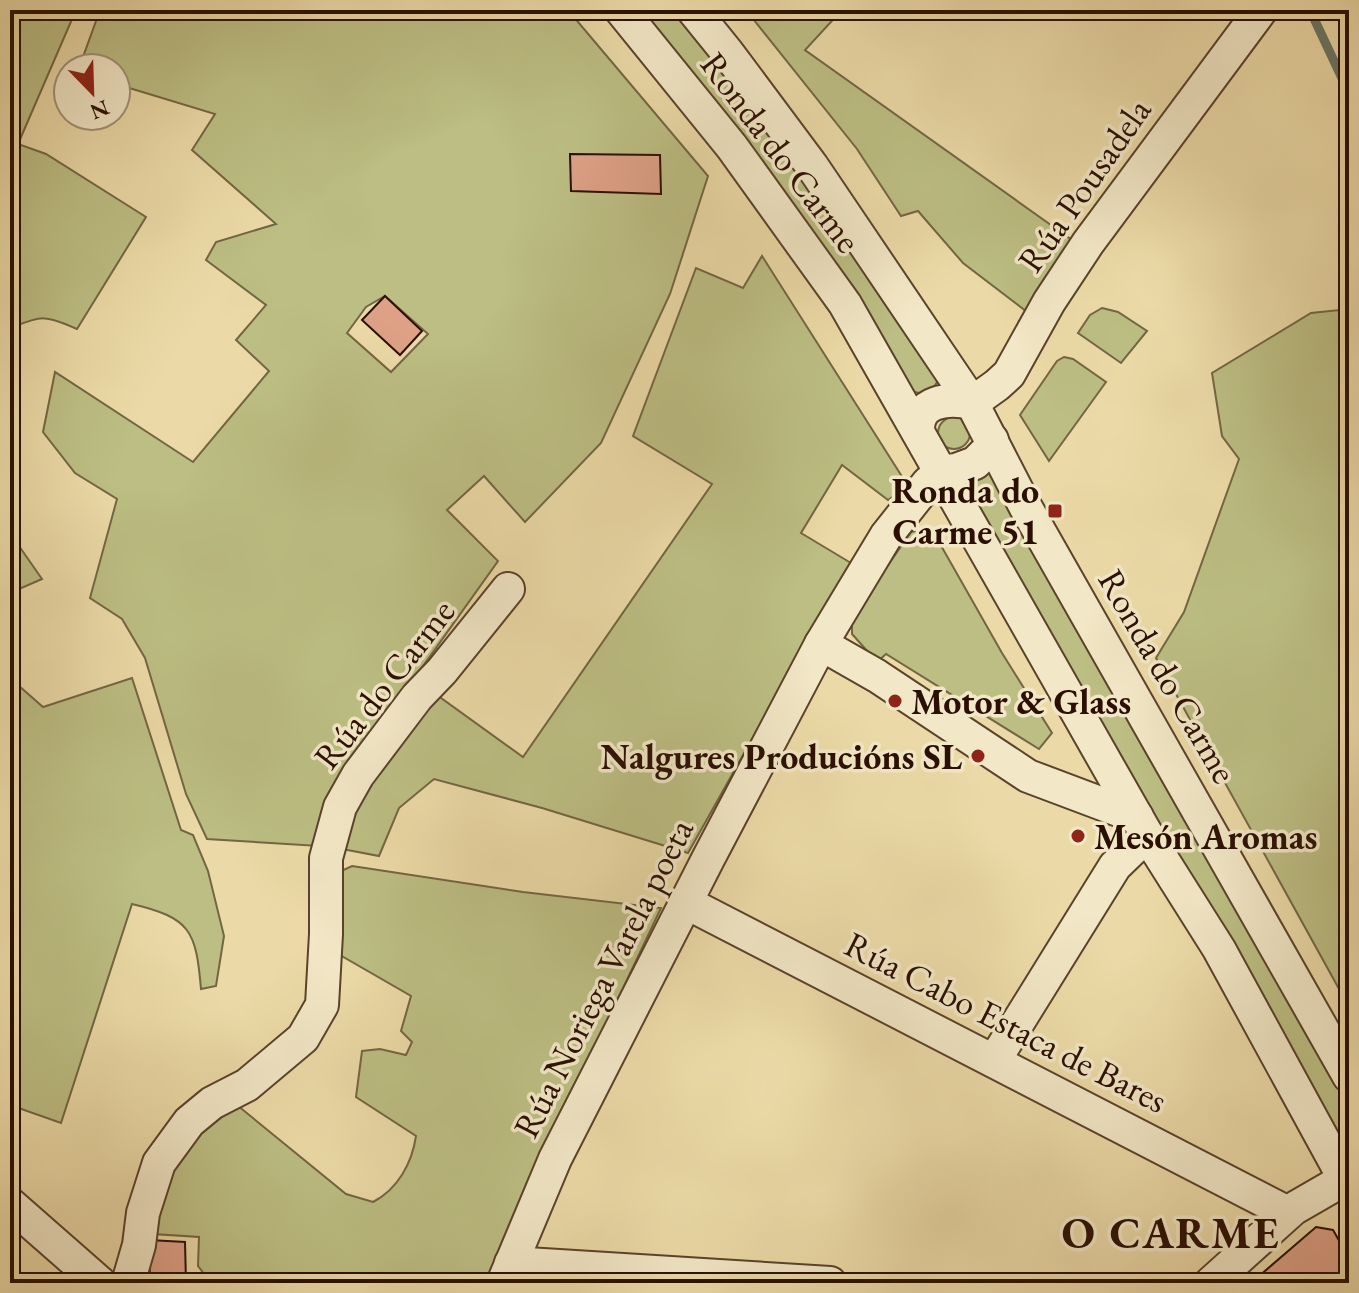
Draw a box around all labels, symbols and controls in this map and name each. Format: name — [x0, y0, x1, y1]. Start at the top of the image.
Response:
street label: Ronda do Carme — [690, 42, 872, 262]
north arrow — [52, 52, 132, 132]
street label: Rúa Pousadela — [1007, 88, 1162, 281]
text: N — [86, 93, 113, 127]
place label: Ronda do Carme 51 — [892, 467, 1039, 555]
marker: Ronda do Carme 51 — [1046, 502, 1064, 520]
street label: Ronda do Carme — [1088, 561, 1248, 791]
street label: Rúa do Carme — [303, 589, 465, 779]
place label: Motor & Glass — [911, 678, 1131, 725]
marker: Motor & Glass — [886, 692, 904, 710]
place label: Nalgures Producións SL — [600, 733, 962, 780]
marker: Nalgures Producións SL — [969, 747, 987, 765]
street label: Rúa Noriega Varela poeta — [502, 810, 704, 1146]
place label: Mesón Aromas — [1094, 813, 1318, 860]
marker: Mesón Aromas — [1069, 827, 1087, 845]
street label: Rúa Cabo Estaca de Bares — [837, 920, 1175, 1124]
district label: O CARME — [1062, 1204, 1280, 1261]

